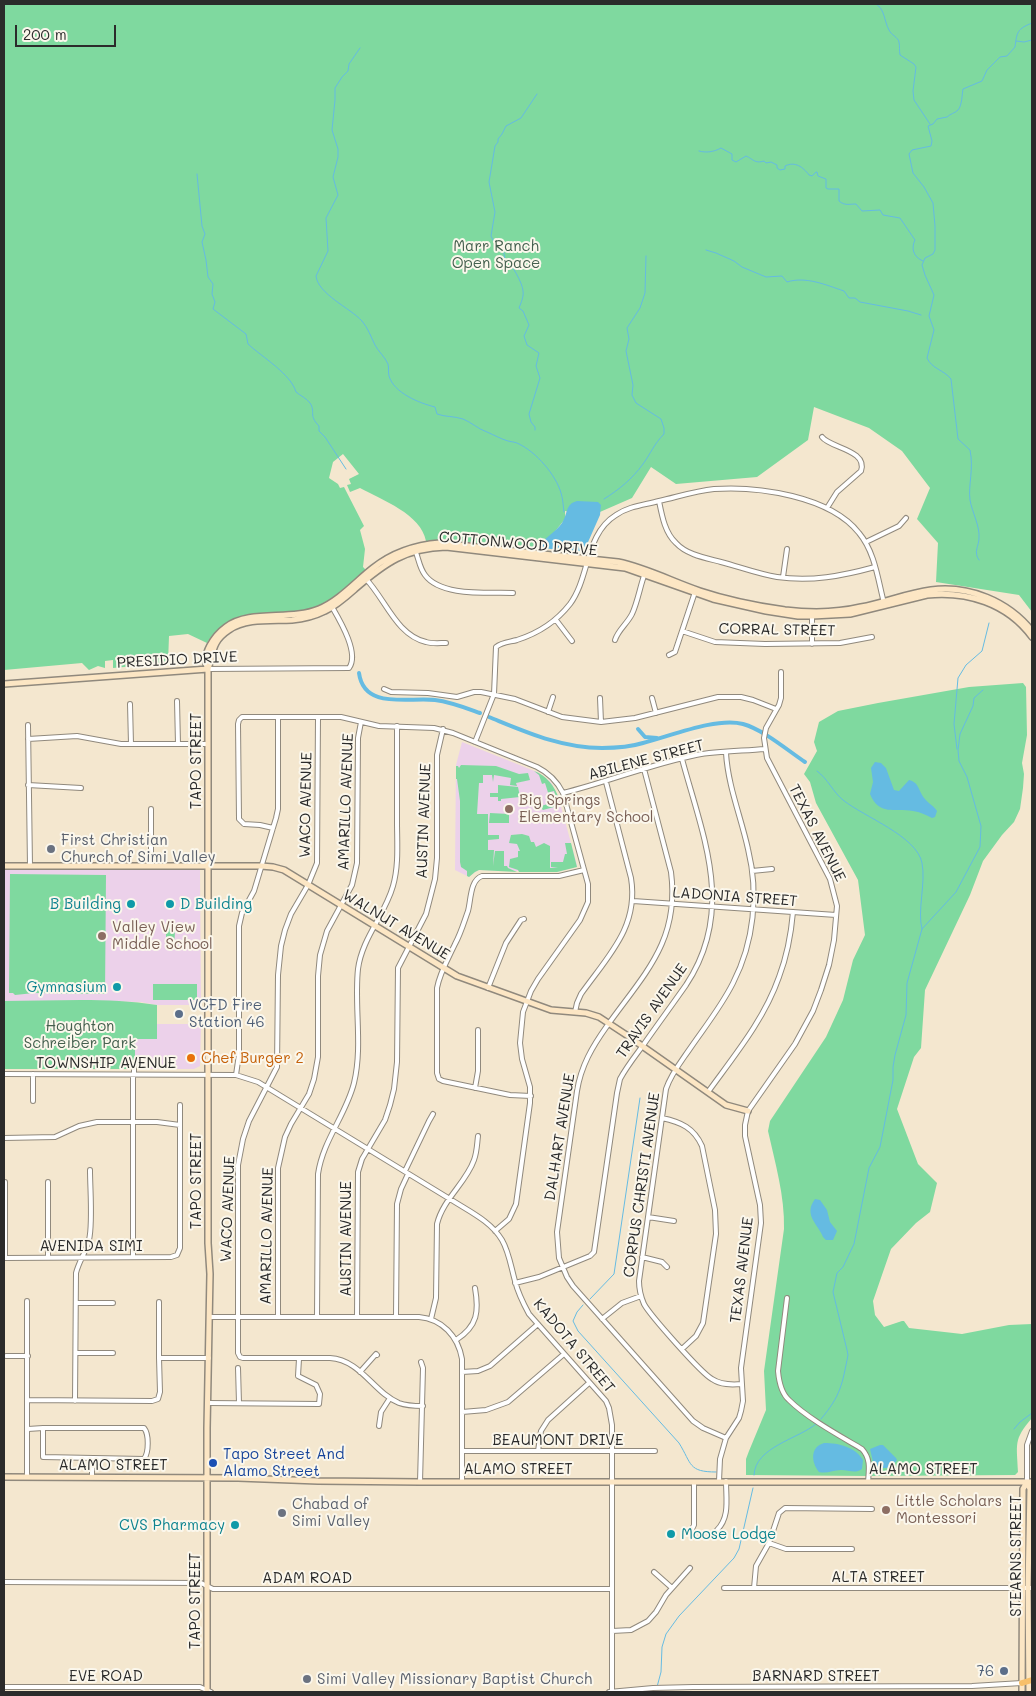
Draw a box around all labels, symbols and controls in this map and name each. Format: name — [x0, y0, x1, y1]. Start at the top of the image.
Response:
scale bar — [18, 15, 119, 47]
text: 200 m — [23, 24, 67, 44]
park label: Marr Ranch Open Space — [452, 237, 540, 272]
street label: COTTONWOOD DRIVE — [438, 528, 598, 560]
street label: CORRAL STREET — [718, 620, 836, 640]
street label: PRESIDIO DRIVE — [116, 648, 238, 672]
street label: TAPO STREET — [187, 713, 205, 809]
street label: AMARILLO AVENUE — [335, 733, 357, 871]
street label: ABILENE STREET — [586, 736, 706, 784]
street label: WACO AVENUE — [296, 752, 316, 858]
street label: AUSTIN AVENUE — [413, 763, 435, 879]
street label: TEXAS AVENUE — [785, 781, 849, 885]
place label: Big Springs Elementary School — [519, 791, 654, 826]
marker: Big Springs Elementary School — [503, 803, 515, 815]
place label: First Christian Church of Simi Valley — [61, 831, 216, 866]
marker: First Christian Church of Simi Valley — [45, 843, 57, 855]
street label: LADONIA STREET — [672, 884, 798, 910]
street label: WALNUT AVENUE — [339, 886, 453, 964]
place label: B Building — [50, 895, 121, 913]
place label: D Building — [180, 895, 252, 913]
marker: B Building — [125, 898, 137, 910]
marker: D Building — [164, 898, 176, 910]
place label: Valley View Middle School — [112, 918, 213, 953]
marker: Valley View Middle School — [96, 930, 108, 942]
street label: TRAVIS AVENUE — [613, 960, 691, 1062]
place label: Gymnasium — [26, 978, 107, 996]
marker: Gymnasium — [111, 981, 123, 993]
place label: VCFD Fire Station 46 — [189, 996, 264, 1031]
marker: VCFD Fire Station 46 — [173, 1008, 185, 1020]
park label: Houghton Schreiber Park — [24, 1017, 136, 1052]
place label: Chef Burger 2 — [201, 1049, 304, 1067]
marker: Chef Burger 2 — [185, 1052, 197, 1064]
street label: TOWNSHIP AVENUE — [36, 1054, 176, 1072]
street label: DALHART AVENUE — [541, 1072, 579, 1202]
street label: CORPUS CHRISTI AVENUE — [620, 1091, 664, 1279]
street label: TAPO STREET — [187, 1133, 205, 1229]
street label: WACO AVENUE — [217, 1156, 239, 1262]
street label: AMARILLO AVENUE — [257, 1167, 277, 1305]
street label: AUSTIN AVENUE — [337, 1181, 355, 1297]
street label: TEXAS AVENUE — [727, 1216, 757, 1324]
street label: AVENIDA SIMI — [39, 1237, 143, 1255]
street label: KADOTA STREET — [529, 1295, 619, 1397]
street label: BEAUMONT DRIVE — [492, 1431, 624, 1449]
place label: Tapo Street And Alamo Street — [223, 1445, 344, 1480]
street label: ALAMO STREET — [58, 1456, 168, 1474]
marker: Tapo Street And Alamo Street — [207, 1457, 219, 1469]
street label: ALAMO STREET — [463, 1460, 573, 1478]
street label: ALAMO STREET — [868, 1460, 978, 1478]
place label: Little Scholars Montessori — [896, 1492, 1002, 1527]
place label: Chabad of Simi Valley — [292, 1495, 370, 1530]
street label: STEARNS STREET — [1007, 1495, 1025, 1617]
marker: Little Scholars Montessori — [880, 1504, 892, 1516]
marker: Chabad of Simi Valley — [276, 1507, 288, 1519]
place label: CVS Pharmacy — [119, 1516, 225, 1534]
marker: CVS Pharmacy — [229, 1519, 241, 1531]
place label: Moose Lodge — [681, 1525, 776, 1543]
marker: Moose Lodge — [665, 1528, 677, 1540]
street label: TAPO STREET — [186, 1553, 204, 1649]
street label: ALTA STREET — [831, 1568, 925, 1586]
street label: ADAM ROAD — [262, 1569, 352, 1587]
place label: 76 — [977, 1662, 994, 1680]
marker: 76 — [998, 1665, 1010, 1677]
street label: EVE ROAD — [69, 1667, 143, 1685]
street label: BARNARD STREET — [752, 1667, 880, 1685]
place label: Simi Valley Missionary Baptist Church — [317, 1670, 592, 1688]
marker: Simi Valley Missionary Baptist Church — [301, 1673, 313, 1685]

